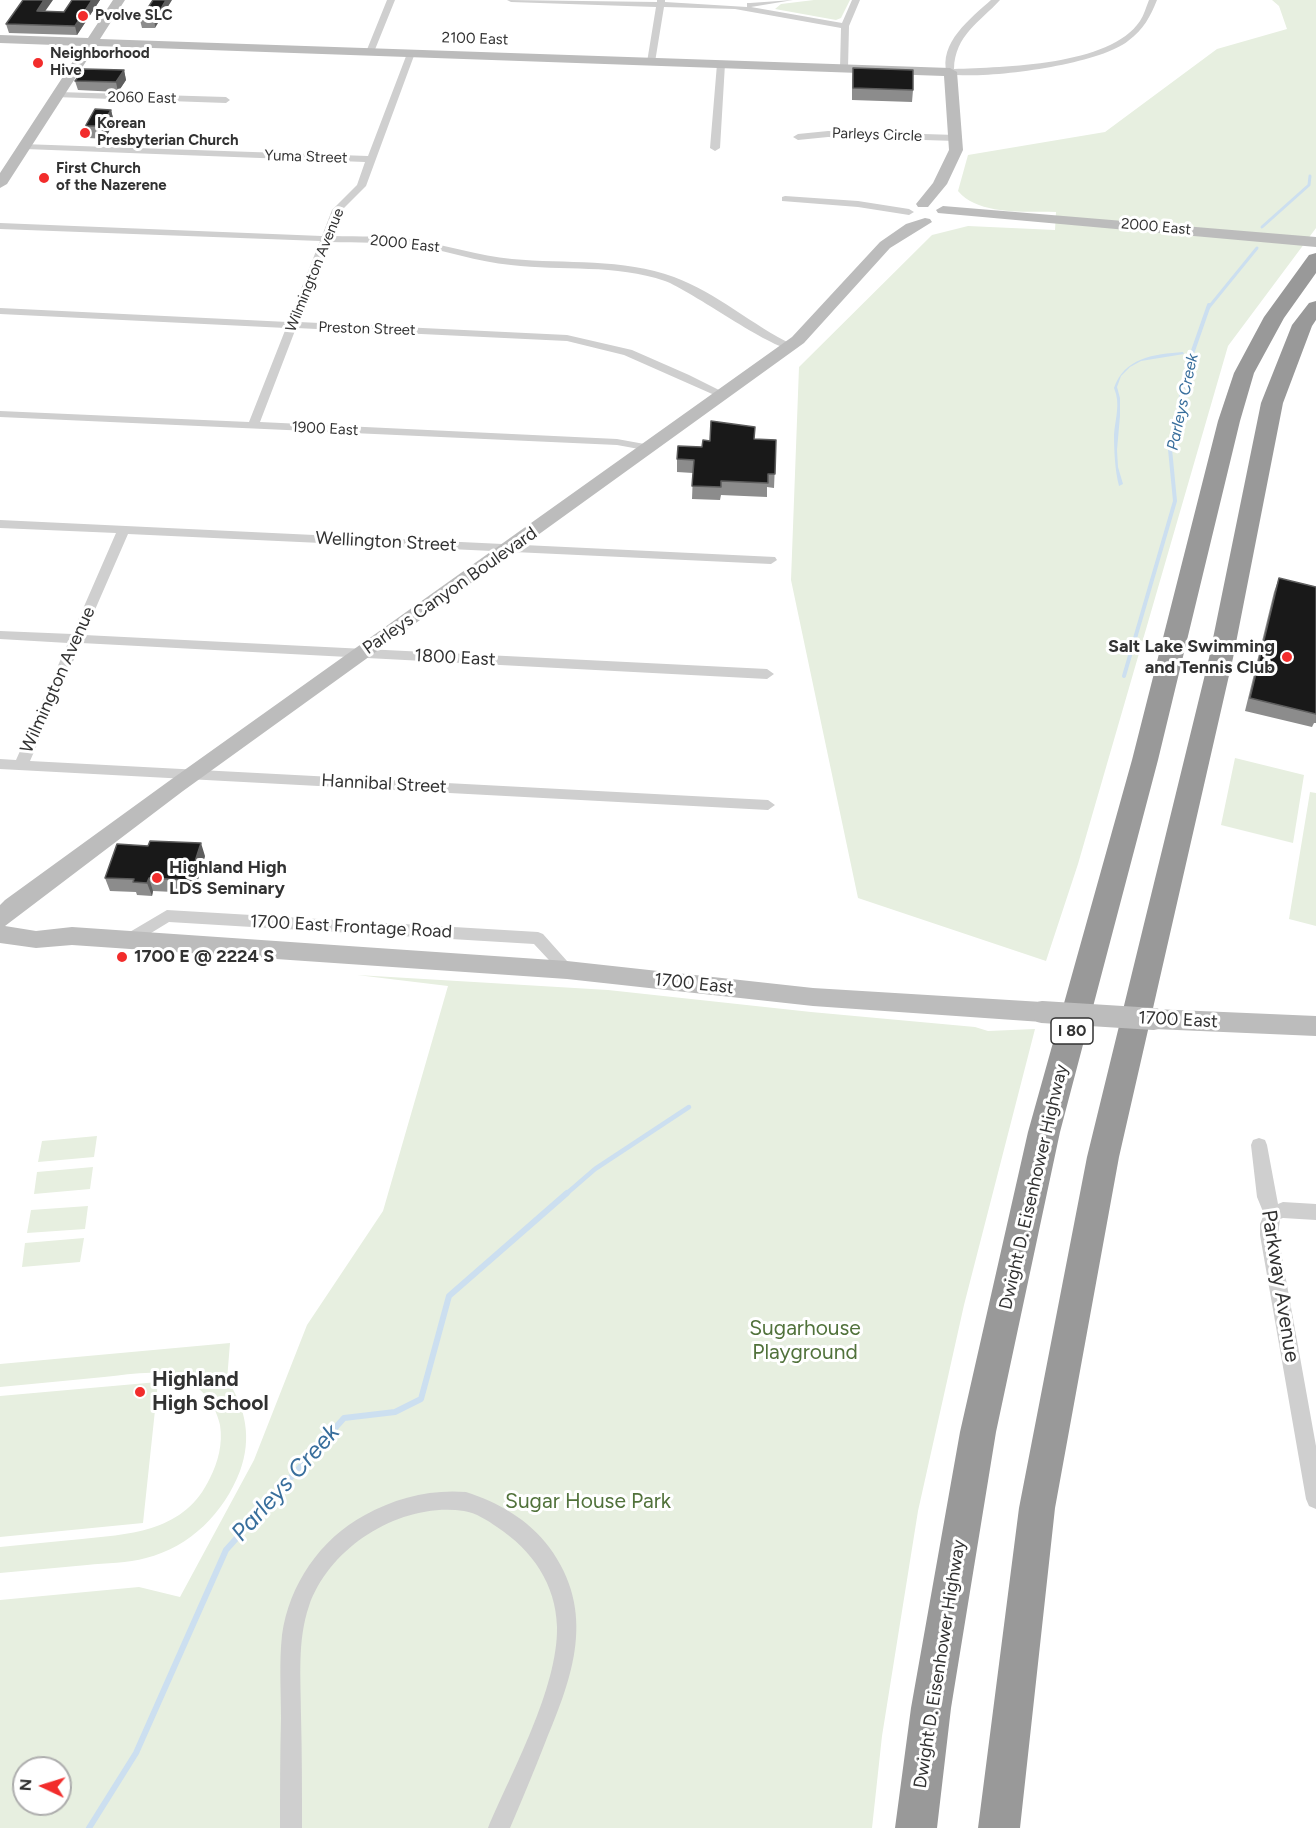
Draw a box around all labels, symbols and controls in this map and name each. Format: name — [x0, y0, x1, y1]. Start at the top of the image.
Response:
place label: Pvolve SLC — [95, 7, 173, 25]
marker: Pvolve SLC — [76, 9, 90, 23]
street label: 2100 East — [441, 29, 509, 49]
place label: Neighborhood Hive — [50, 45, 150, 80]
marker: Neighborhood Hive — [31, 56, 45, 70]
street label: 2060 East — [107, 88, 177, 108]
place label: Korean Presbyterian Church — [97, 115, 239, 150]
street label: Parleys Circle — [832, 124, 922, 146]
marker: Korean Presbyterian Church — [78, 126, 92, 140]
street label: Yuma Street — [264, 147, 348, 167]
place label: First Church of the Nazerene — [56, 160, 167, 195]
marker: First Church of the Nazerene — [37, 171, 51, 185]
street label: Wilmington Avenue — [282, 206, 348, 334]
street label: 2000 East — [1120, 215, 1192, 239]
street label: 2000 East — [369, 231, 441, 257]
street label: Preston Street — [318, 318, 416, 340]
water label: Parleys Creek — [1163, 352, 1203, 452]
street label: 1900 East — [291, 418, 359, 440]
street label: Parleys Canyon Boulevard — [359, 523, 541, 659]
street label: Wellington Street — [315, 528, 457, 556]
street label: Wilmington Avenue — [16, 603, 100, 757]
place label: Salt Lake Swimming and Tennis Club — [1108, 636, 1275, 678]
street label: 1800 East — [414, 645, 496, 671]
marker: Salt Lake Swimming and Tennis Club — [1280, 650, 1294, 664]
street label: Hannibal Street — [321, 770, 447, 798]
place label: Highland High LDS Seminary — [169, 857, 287, 900]
marker: Highland High LDS Seminary — [150, 871, 164, 885]
street label: 1700 East Frontage Road — [249, 911, 453, 943]
place label: 1700 E @ 2224 S — [134, 946, 274, 968]
marker: 1700 E @ 2224 S — [115, 950, 129, 964]
street label: 1700 East — [653, 969, 735, 999]
street label: 1700 East — [1138, 1007, 1218, 1033]
road number: I 80 — [1051, 1018, 1093, 1044]
street label: Dwight D. Eisenhower Highway — [995, 1062, 1073, 1312]
street label: Parkway Avenue — [1256, 1208, 1304, 1364]
park label: Sugarhouse Playground — [749, 1316, 861, 1366]
place label: Highland High School — [152, 1367, 269, 1417]
marker: Highland High School — [133, 1385, 147, 1399]
water label: Parleys Creek — [226, 1419, 346, 1547]
park label: Sugar House Park — [505, 1489, 671, 1515]
street label: Dwight D. Eisenhower Highway — [910, 1538, 970, 1790]
north arrow — [12, 1756, 72, 1816]
text: N — [16, 1778, 35, 1792]

